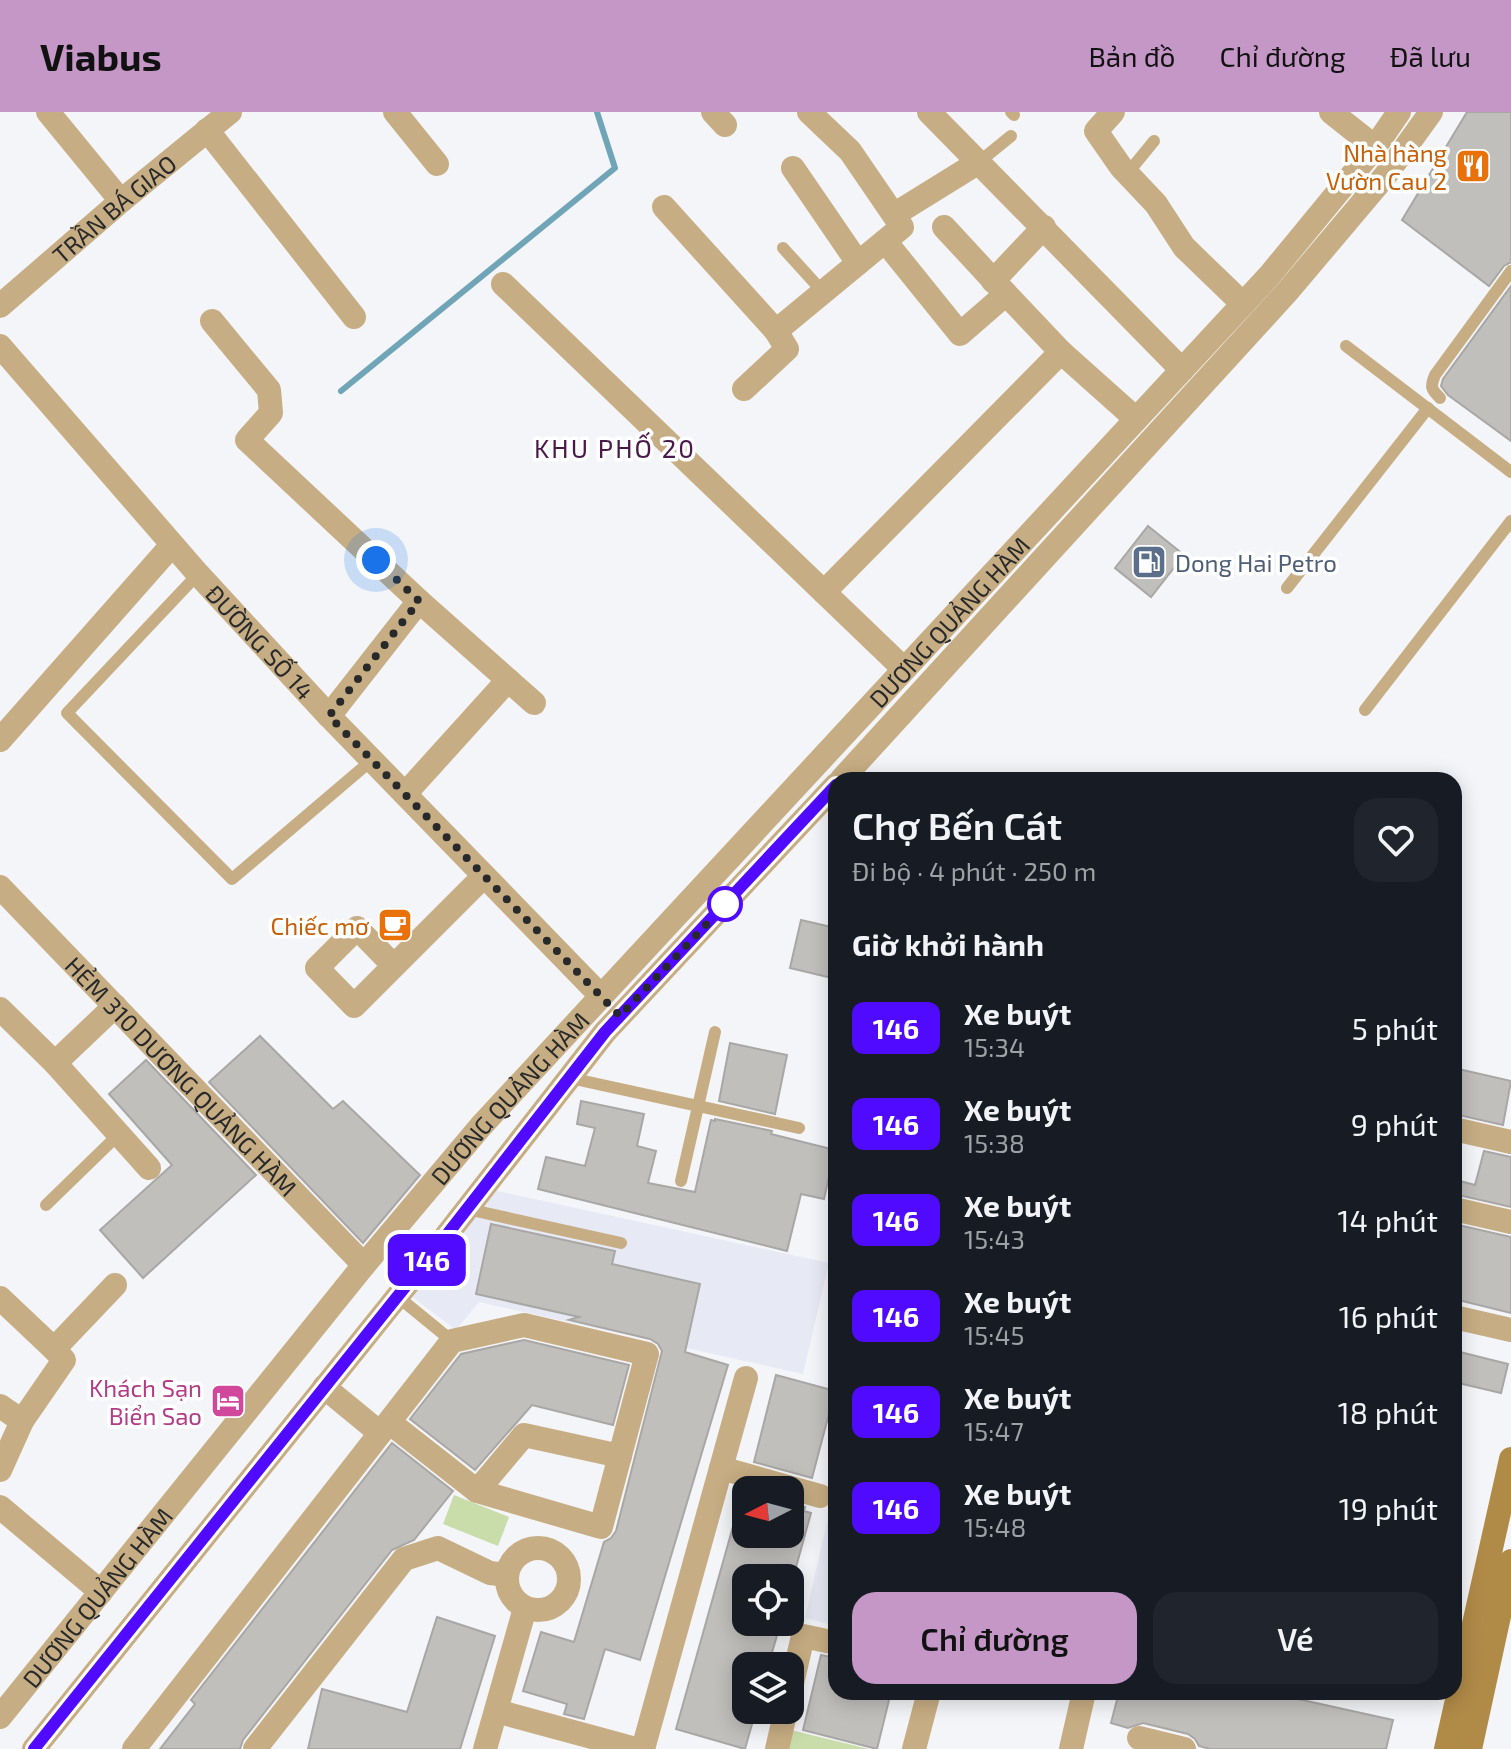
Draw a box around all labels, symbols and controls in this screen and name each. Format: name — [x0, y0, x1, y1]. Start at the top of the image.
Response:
text: Viabus — [40, 33, 162, 79]
text: Bản đồ — [1088, 39, 1176, 73]
text: Chỉ đường — [1220, 39, 1346, 73]
text: Đã lưu — [1390, 39, 1471, 73]
place label: Nhà hàng Vườn Cau 2 — [1326, 138, 1447, 195]
restaurant icon: Nhà hàng Vườn Cau 2 — [1454, 147, 1492, 185]
street label: TRẦN BÁ GIAO — [46, 148, 181, 269]
district label: KHU PHỐ 20 — [534, 431, 696, 463]
street label: DƯƠNG QUẢNG HÀM — [863, 530, 1035, 713]
your location — [356, 540, 396, 580]
fuel station icon: Dong Hai Petro — [1130, 543, 1168, 581]
place label: Dong Hai Petro — [1175, 548, 1337, 577]
street label: ĐƯỜNG SỐ 14 — [200, 578, 320, 705]
button: heart — [1354, 798, 1438, 882]
text: Chợ Bến Cát — [852, 802, 1062, 848]
text: Đi bộ · 4 phút · 250 m — [852, 855, 1096, 886]
unlabelled marker — [708, 887, 742, 921]
cafe icon: Chiếc mơ — [376, 906, 414, 944]
place label: Chiếc mơ — [271, 911, 370, 940]
text: Giờ khởi hành — [852, 926, 1044, 962]
street label: HẺM 310 DƯƠNG QUẢNG HÀM — [60, 950, 304, 1201]
text: Xe buýt — [964, 995, 1071, 1031]
street label: DƯƠNG QUẢNG HÀM — [424, 1005, 594, 1190]
text: 5 phút — [1352, 1010, 1438, 1046]
text: 146 — [873, 1011, 919, 1045]
text: 15:34 — [964, 1031, 1025, 1062]
text: Xe buýt — [964, 1091, 1071, 1127]
text: 9 phút — [1351, 1106, 1438, 1142]
text: 146 — [873, 1107, 919, 1141]
text: 15:38 — [964, 1127, 1025, 1158]
text: Xe buýt — [964, 1187, 1071, 1223]
text: 14 phút — [1338, 1202, 1438, 1238]
text: 146 — [873, 1203, 919, 1237]
text: 15:43 — [964, 1223, 1025, 1254]
line badge: 146 — [381, 1234, 473, 1286]
text: 146 — [404, 1243, 450, 1277]
text: Xe buýt — [964, 1283, 1071, 1319]
text: 16 phút — [1339, 1298, 1438, 1334]
text: 146 — [873, 1299, 919, 1333]
text: 15:45 — [964, 1319, 1024, 1350]
place label: Khách Sạn Biển Sao — [89, 1373, 202, 1430]
text: Xe buýt — [964, 1379, 1071, 1415]
hotel icon: Khách Sạn Biển Sao — [209, 1382, 247, 1420]
text: 18 phút — [1338, 1394, 1438, 1430]
text: 146 — [873, 1395, 919, 1429]
text: 15:47 — [964, 1415, 1024, 1446]
text: Xe buýt — [964, 1475, 1071, 1511]
north arrow — [732, 1476, 804, 1548]
map controls — [732, 1476, 804, 1724]
text: 19 phút — [1339, 1490, 1438, 1526]
text: 146 — [873, 1491, 919, 1525]
street label: DƯƠNG QUẢNG HÀM — [16, 1501, 178, 1693]
text: 15:48 — [964, 1511, 1026, 1542]
button: locate — [732, 1564, 804, 1636]
button: Chỉ đường — [852, 1592, 1137, 1684]
button: Vé — [1153, 1592, 1438, 1684]
button: layers — [732, 1652, 804, 1724]

